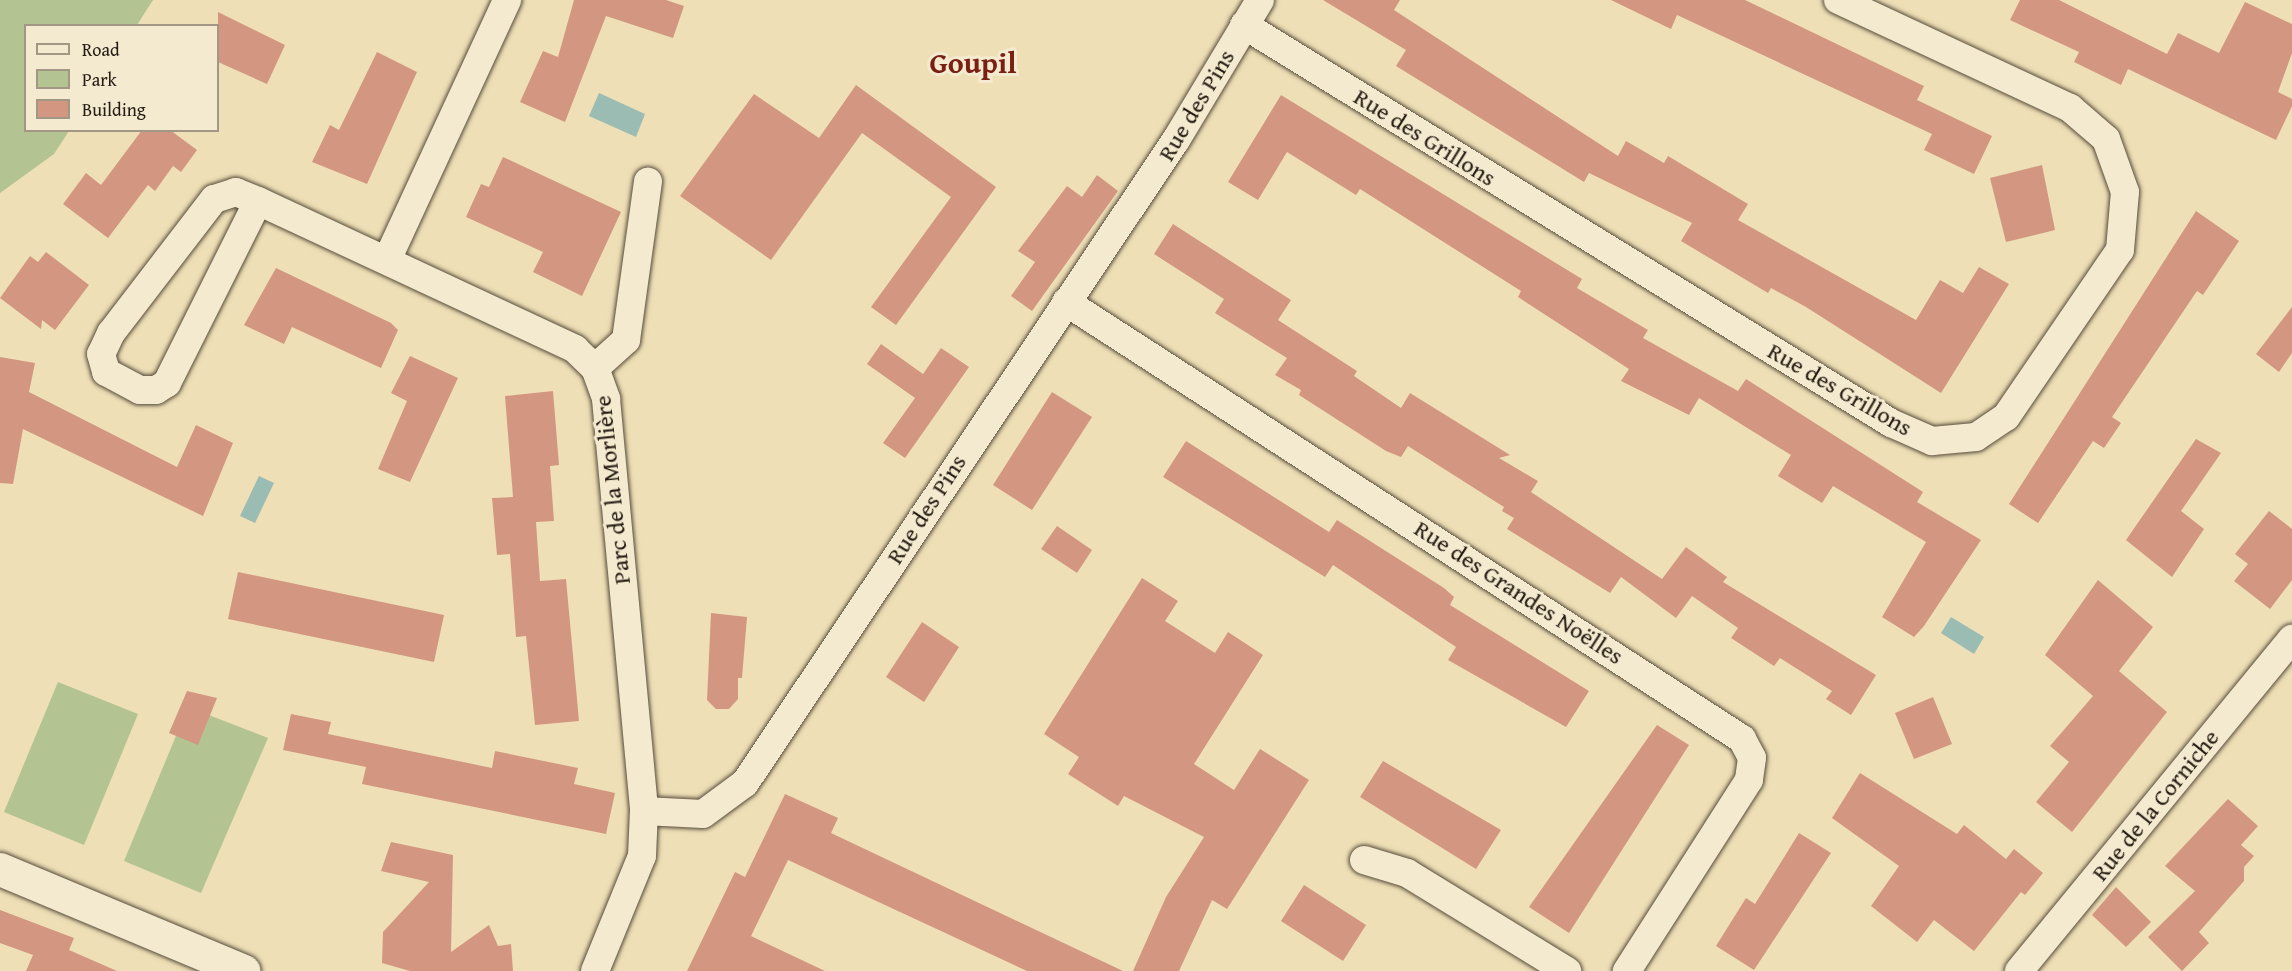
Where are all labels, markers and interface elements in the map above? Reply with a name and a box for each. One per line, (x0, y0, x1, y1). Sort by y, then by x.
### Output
legend (24, 24, 219, 132)
text: Road (82, 36, 120, 63)
district label: Goupil (929, 44, 1017, 80)
street label: Rue des Pins (1151, 44, 1241, 166)
text: Park (82, 66, 117, 93)
street label: Rue des Grillons (1349, 82, 1501, 192)
text: Building (82, 96, 146, 123)
street label: Rue des Grillons (1763, 336, 1917, 442)
street label: Parc de la Morlière (588, 394, 636, 586)
street label: Rue des Pins (880, 449, 972, 569)
street label: Rue des Grandes Noëlles (1409, 514, 1629, 670)
street label: Rue de la Corniche (2085, 723, 2225, 887)

